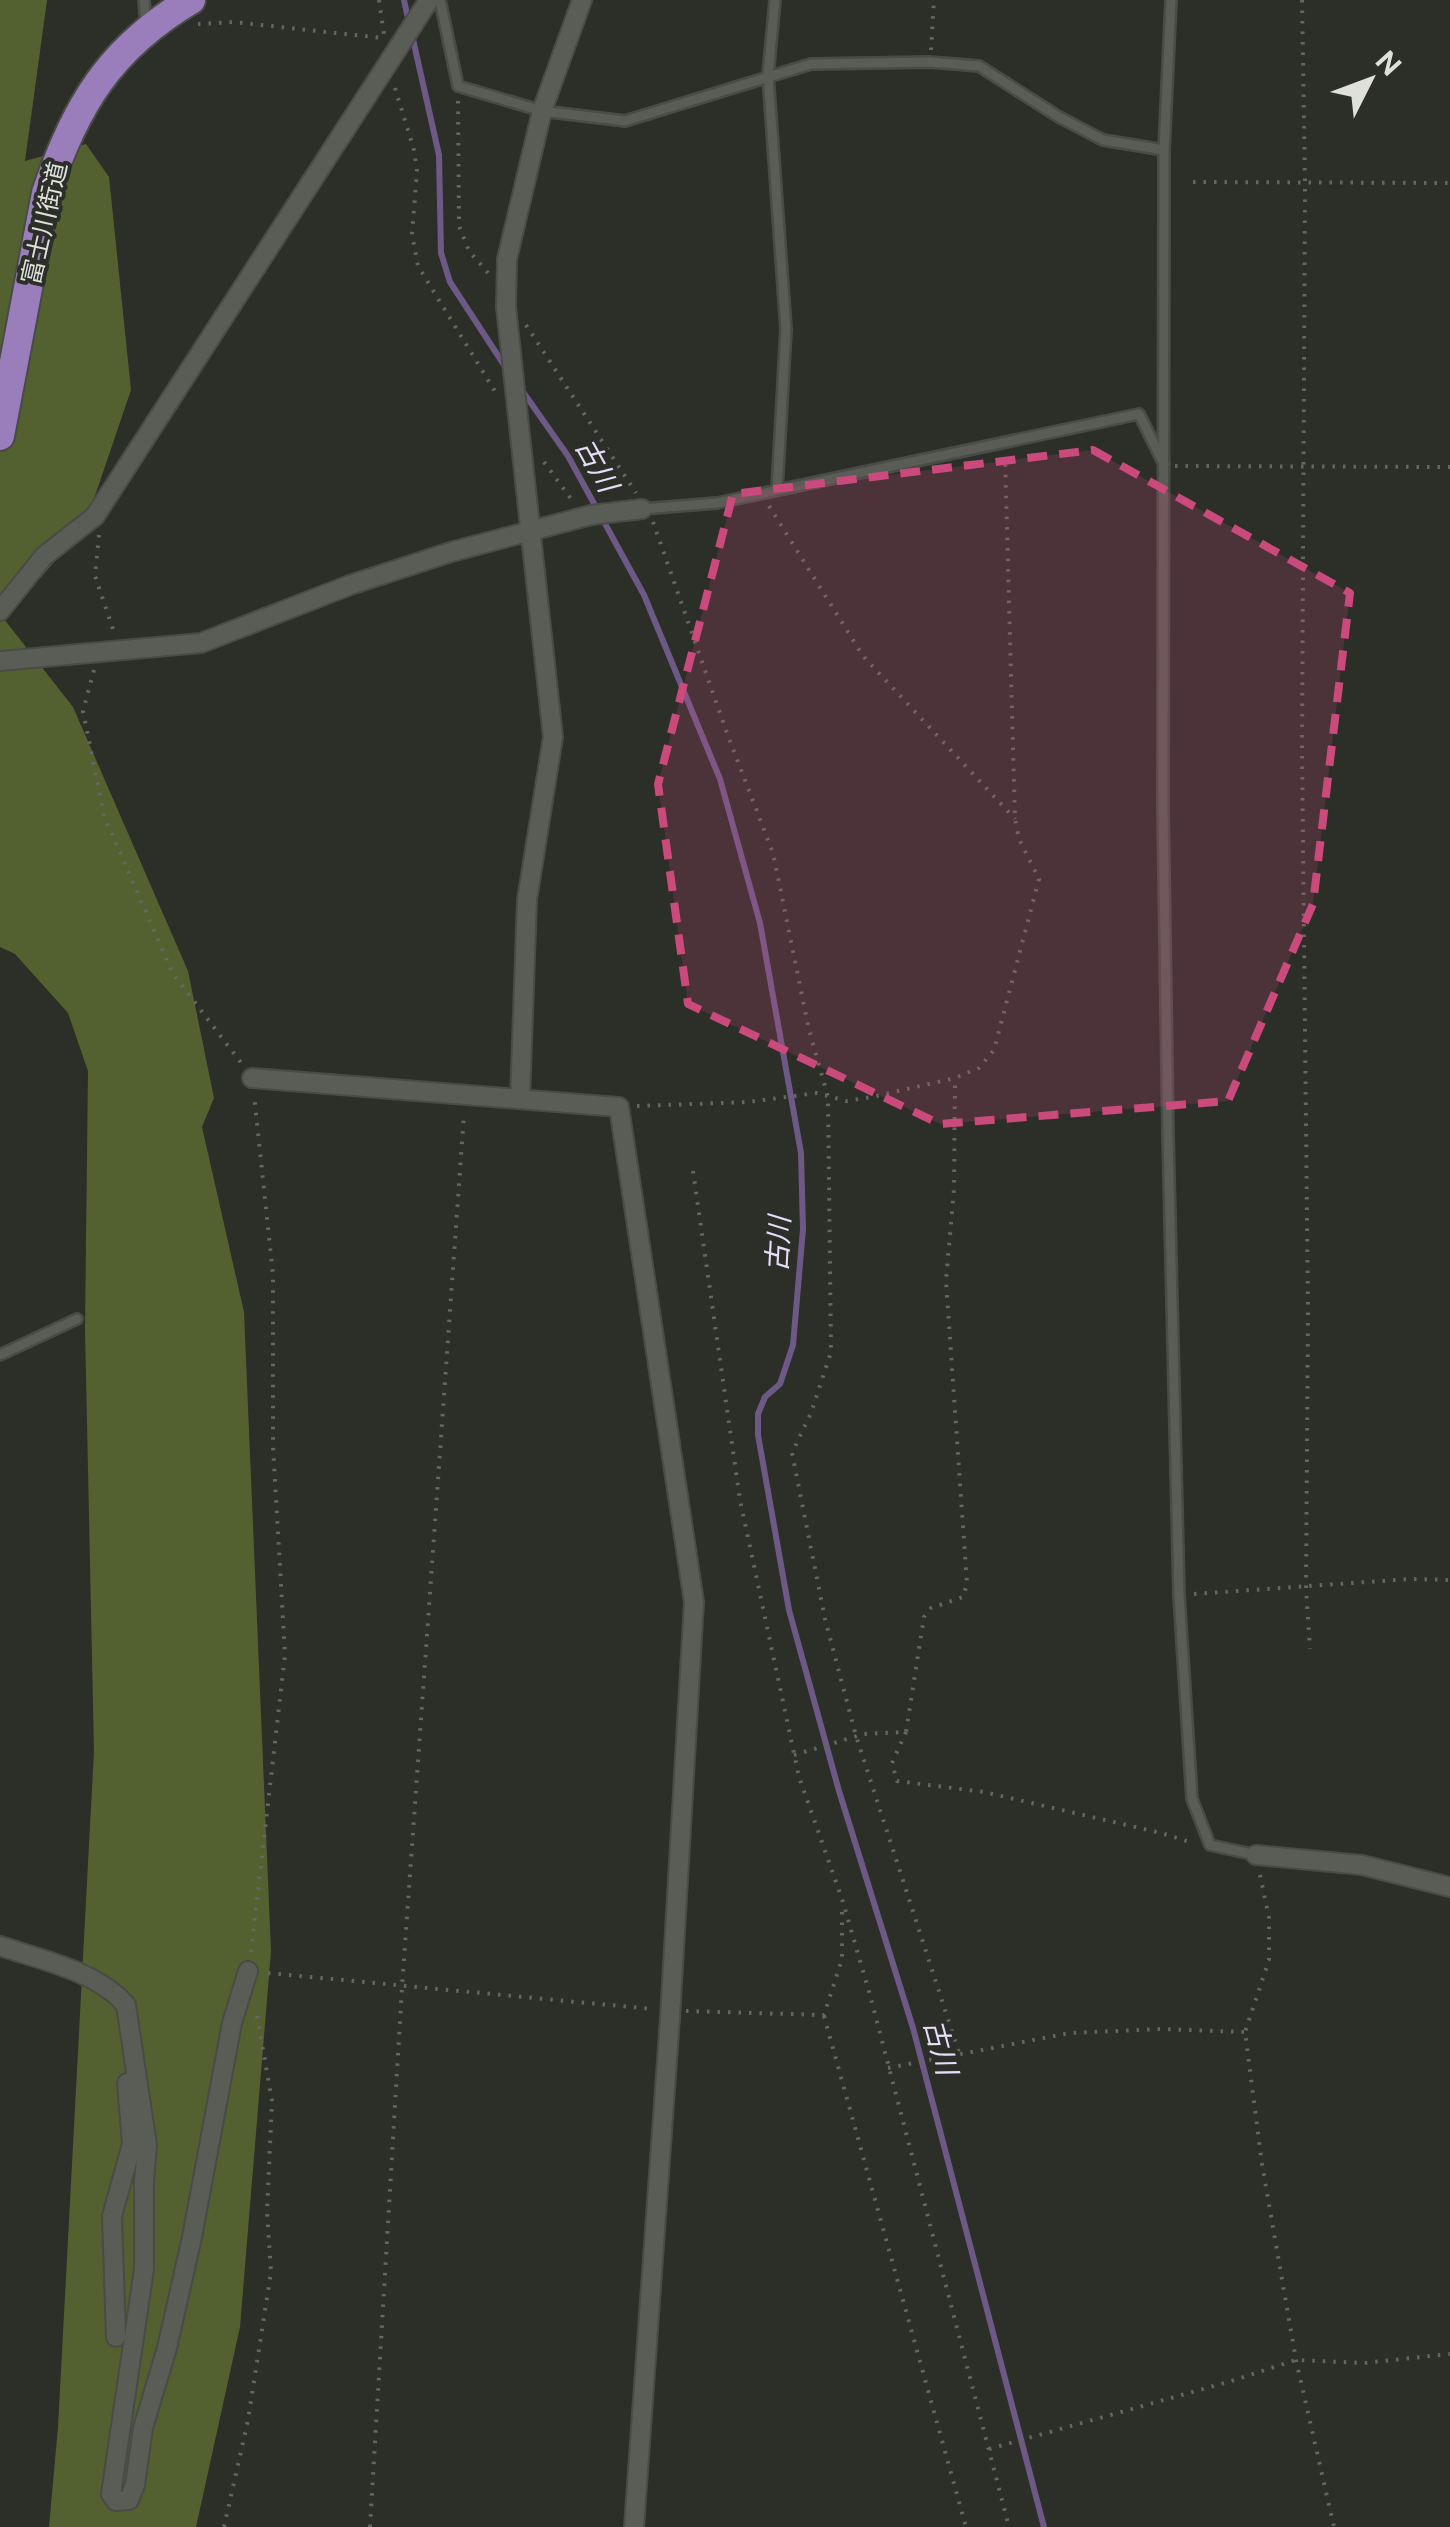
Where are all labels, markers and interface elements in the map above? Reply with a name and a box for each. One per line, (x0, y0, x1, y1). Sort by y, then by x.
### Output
north arrow (1320, 30, 1420, 130)
text: N (1369, 44, 1409, 82)
street label: 富士川街道 (15, 159, 73, 287)
water label: 古川 (569, 432, 627, 500)
water label: 古川 (760, 1212, 796, 1273)
water label: 古川 (918, 2016, 965, 2081)

